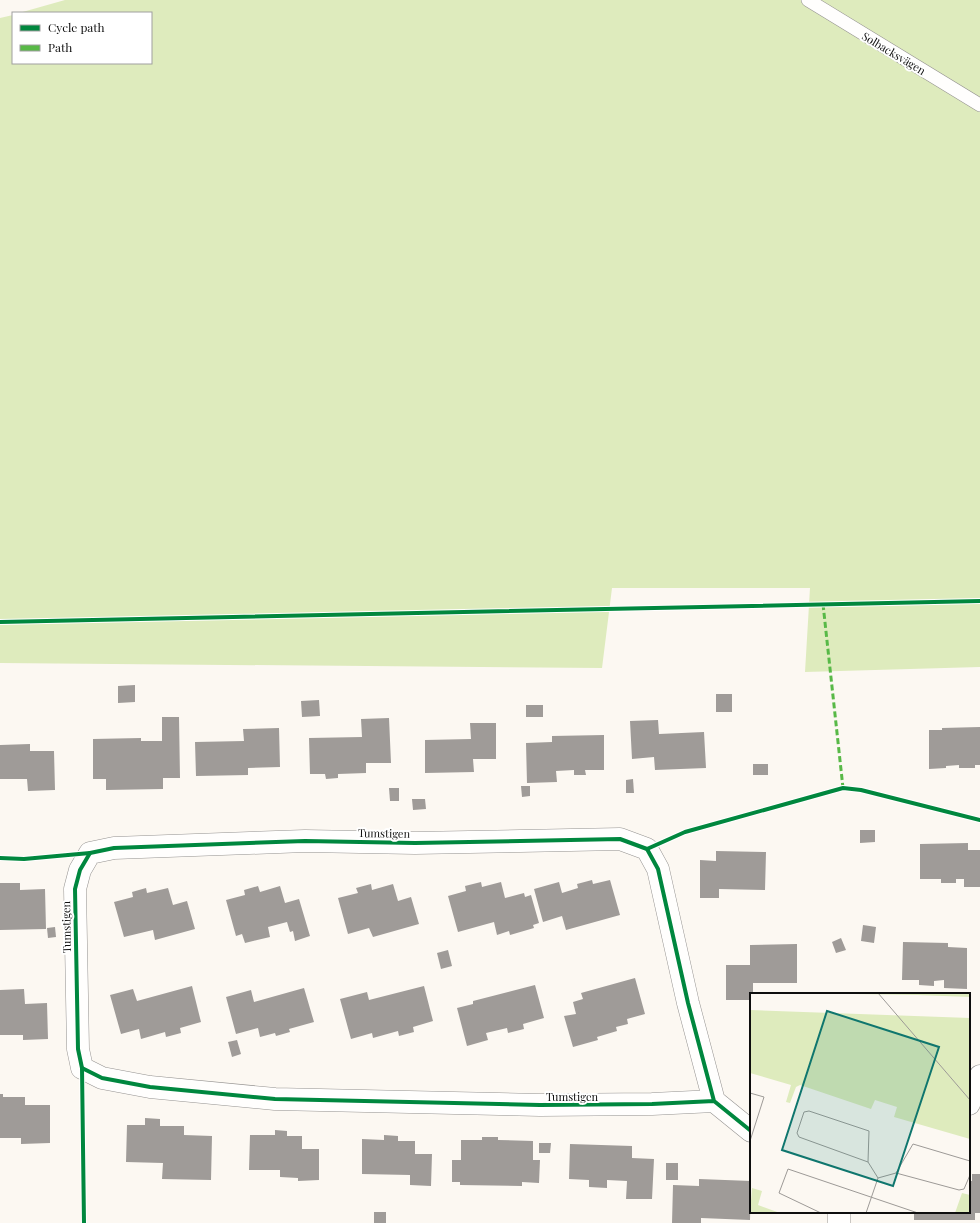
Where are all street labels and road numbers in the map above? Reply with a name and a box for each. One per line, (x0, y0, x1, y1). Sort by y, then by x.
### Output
street label: Solbacksvägen (859, 28, 929, 78)
street label: Tumstigen (358, 825, 411, 841)
street label: Tumstigen (58, 900, 74, 953)
street label: Tumstigen (546, 1089, 598, 1104)

